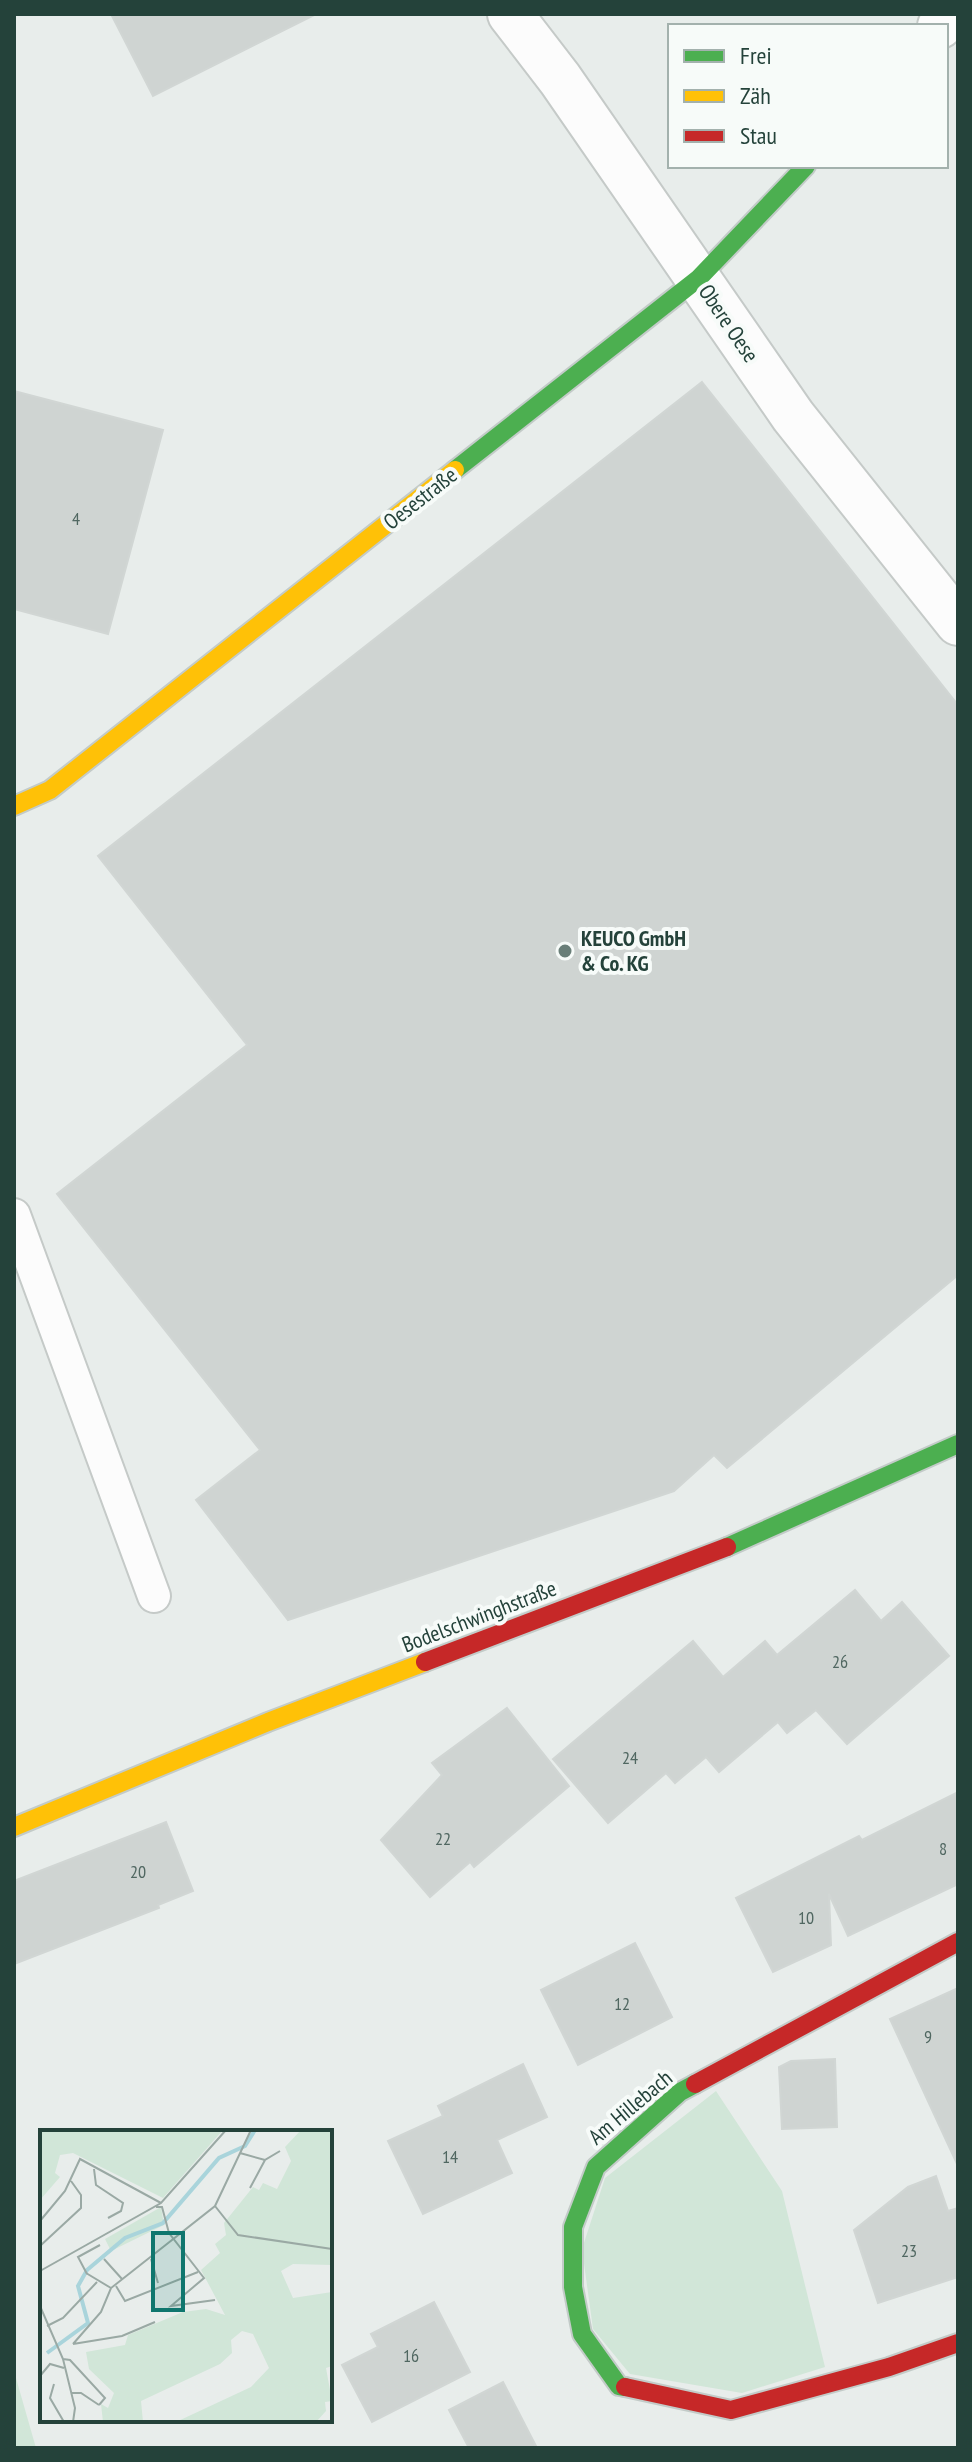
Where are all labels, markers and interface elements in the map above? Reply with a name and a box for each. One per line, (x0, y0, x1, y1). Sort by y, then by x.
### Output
legend (668, 24, 948, 168)
text: Frei (740, 40, 772, 71)
text: Zäh (740, 80, 771, 111)
text: Stau (740, 120, 777, 151)
street label: Obere Oese (693, 279, 765, 367)
street label: Oesestraße (378, 461, 462, 535)
house number: 4 (72, 507, 80, 530)
place label: KEUCO GmbH & Co. KG (581, 924, 686, 977)
marker: KEUCO GmbH & Co. KG (556, 942, 574, 960)
street label: Bodelschwinghstraße (398, 1574, 560, 1658)
house number: 26 (832, 1650, 848, 1673)
house number: 24 (622, 1746, 638, 1769)
house number: 22 (435, 1827, 451, 1850)
house number: 8 (939, 1837, 947, 1860)
house number: 20 (130, 1860, 146, 1883)
house number: 10 (798, 1906, 814, 1929)
house number: 12 (614, 1992, 630, 2015)
house number: 9 (924, 2025, 932, 2048)
street label: Am Hillebach (582, 2064, 678, 2150)
inset map (40, 2130, 332, 2422)
house number: 14 (442, 2145, 458, 2168)
house number: 23 (901, 2239, 917, 2262)
house number: 16 (403, 2344, 419, 2367)

